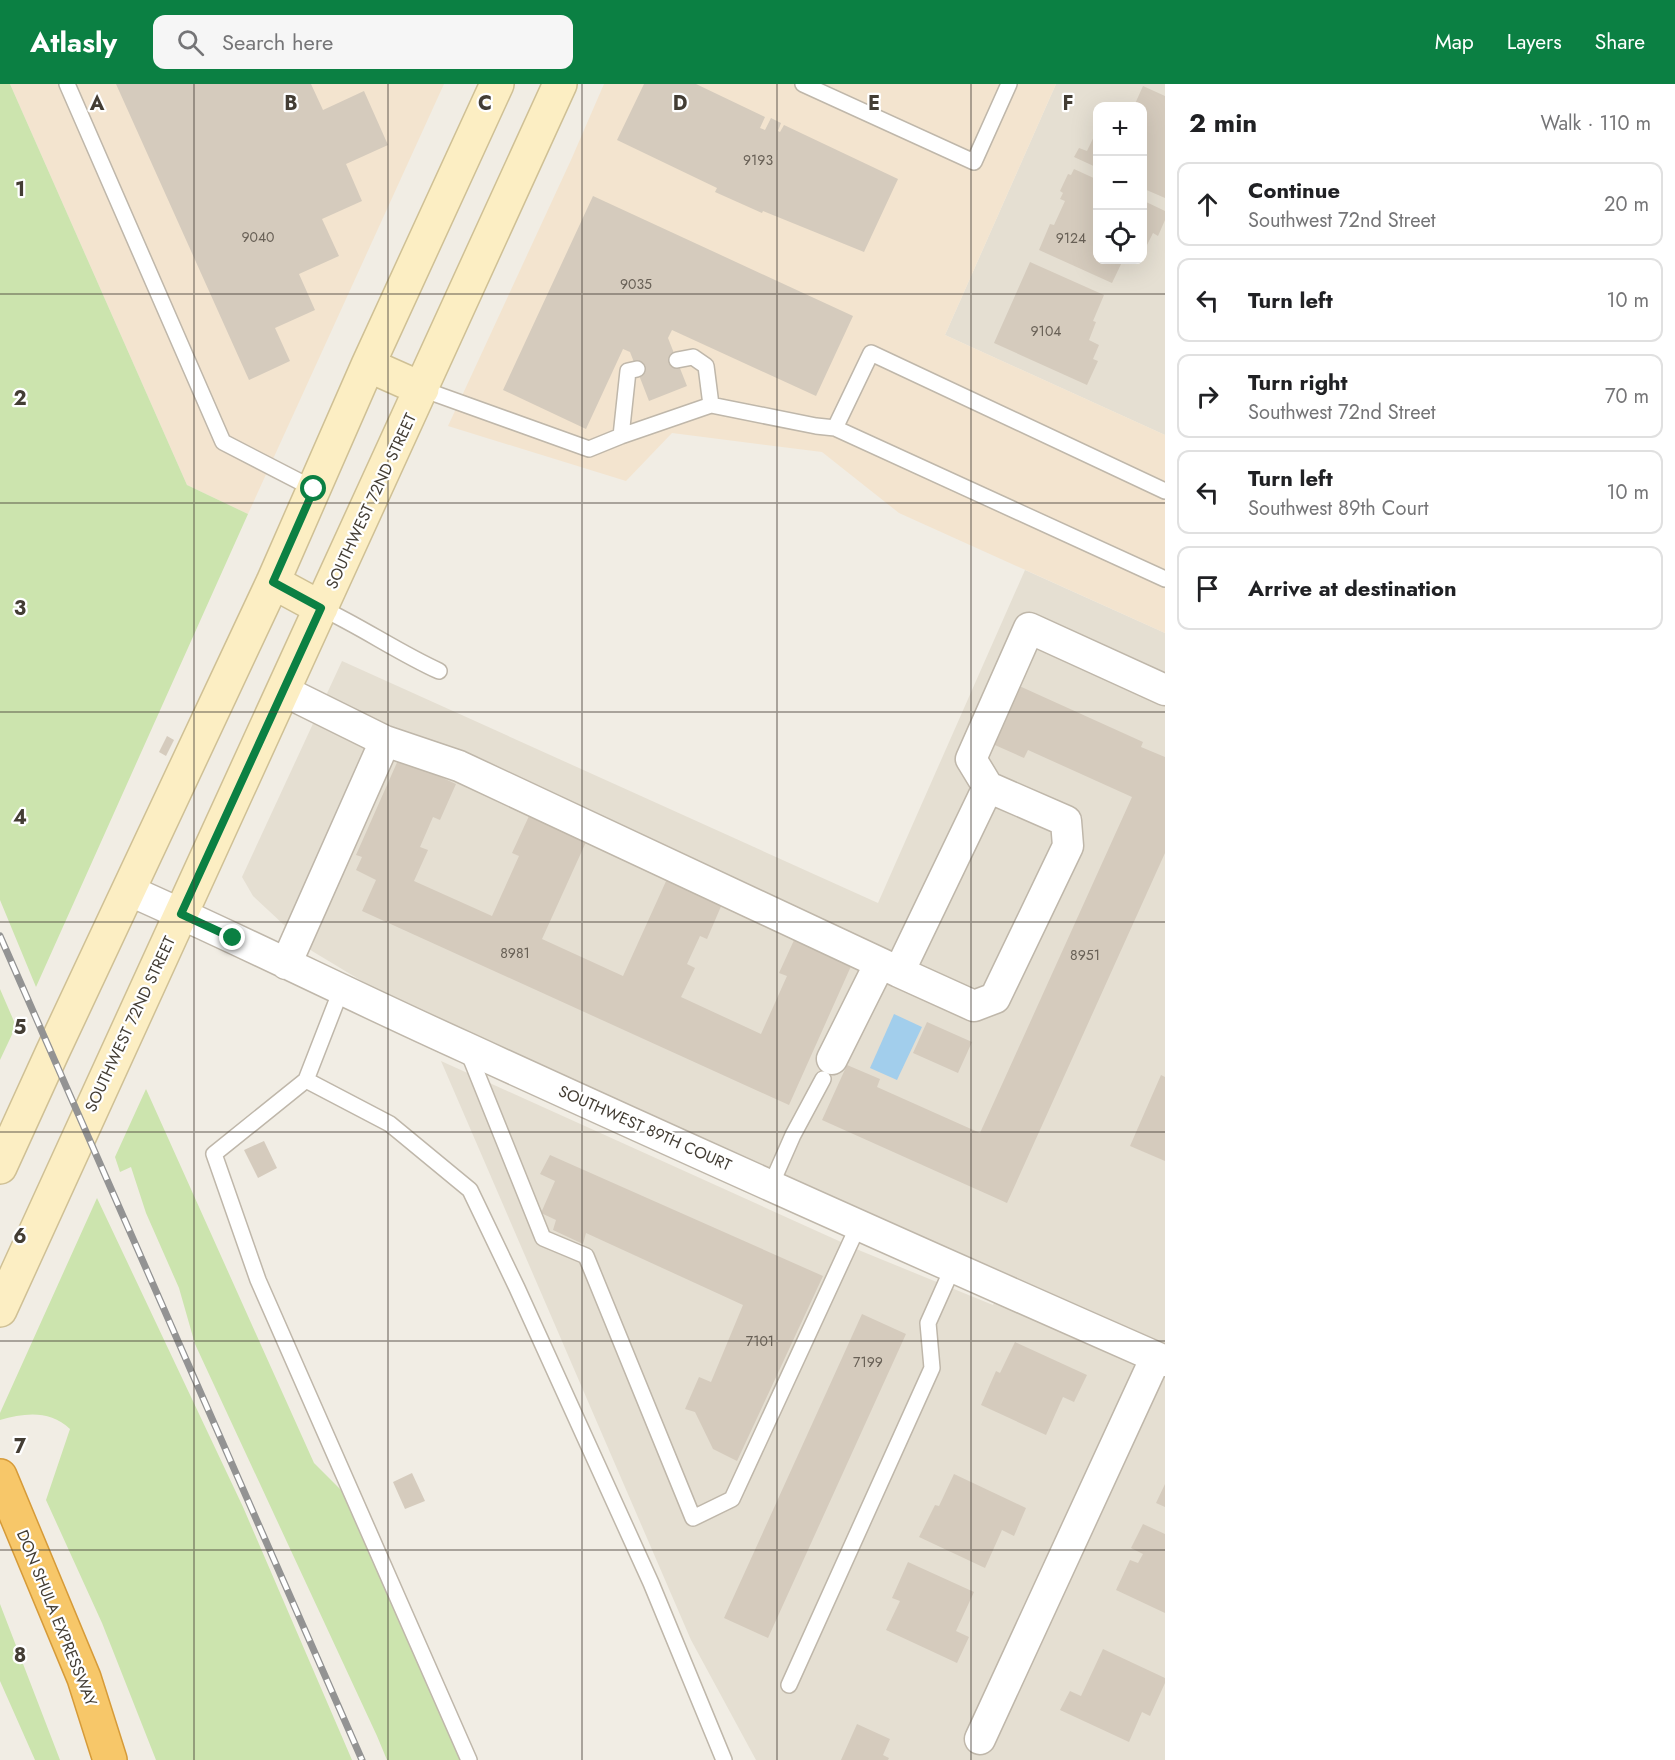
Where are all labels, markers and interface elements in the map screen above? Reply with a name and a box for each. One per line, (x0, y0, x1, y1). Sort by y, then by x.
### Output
search box (153, 15, 573, 69)
text: Atlasly (30, 22, 117, 63)
icon: search (174, 26, 207, 59)
text: Search here (222, 26, 333, 58)
text: Map (1435, 27, 1474, 57)
text: Layers (1507, 27, 1562, 57)
text: Share (1595, 27, 1645, 57)
text: A (89, 89, 105, 118)
text: B (284, 89, 298, 118)
text: C (478, 89, 492, 118)
text: D (673, 89, 687, 118)
text: E (868, 89, 880, 118)
text: F (1062, 89, 1074, 118)
map controls (1093, 102, 1147, 264)
button: + (1093, 102, 1147, 156)
text: 2 min (1189, 104, 1257, 142)
text: Walk · 110 m (1541, 109, 1651, 138)
house number: 9193 (743, 150, 773, 170)
button: − (1093, 156, 1147, 210)
text: Continue (1248, 174, 1340, 206)
text: 1 (15, 175, 25, 204)
icon: ahead (1191, 188, 1224, 221)
text: 20 m (1604, 190, 1649, 219)
text: Southwest 72nd Street (1248, 206, 1436, 235)
button: locate (1093, 210, 1147, 264)
house number: 9040 (241, 227, 275, 247)
house number: 9124 (1056, 228, 1086, 248)
house number: 9035 (620, 274, 652, 294)
icon: left (1191, 284, 1224, 317)
text: Turn left (1248, 284, 1333, 316)
text: 10 m (1606, 286, 1649, 315)
house number: 9104 (1031, 321, 1061, 341)
text: Turn right (1248, 366, 1348, 398)
icon: right (1191, 380, 1224, 413)
text: 70 m (1605, 382, 1649, 411)
text: 2 (13, 384, 27, 413)
text: Southwest 72nd Street (1248, 398, 1436, 427)
street label: SOUTHWEST 72ND STREET (320, 409, 422, 593)
text: Turn left (1248, 462, 1333, 494)
route start (300, 475, 326, 501)
icon: left (1191, 476, 1224, 509)
text: 10 m (1606, 478, 1649, 507)
text: Southwest 89th Court (1248, 494, 1429, 523)
icon: arrive (1191, 572, 1224, 605)
text: Arrive at destination (1248, 572, 1457, 604)
text: 3 (14, 594, 26, 623)
text: 4 (13, 803, 27, 832)
route end (219, 924, 245, 950)
street label: SOUTHWEST 72ND STREET (79, 932, 181, 1116)
house number: 8981 (500, 943, 530, 963)
house number: 8951 (1070, 945, 1100, 965)
text: 5 (14, 1013, 27, 1042)
street label: SOUTHWEST 89TH COURT (555, 1079, 736, 1177)
text: 6 (13, 1222, 27, 1251)
house number: 7101 (746, 1331, 774, 1351)
house number: 7199 (853, 1352, 883, 1372)
text: 7 (14, 1432, 27, 1461)
street label: DON SHULA EXPRESSWAY (11, 1526, 103, 1710)
text: 8 (14, 1641, 26, 1670)

